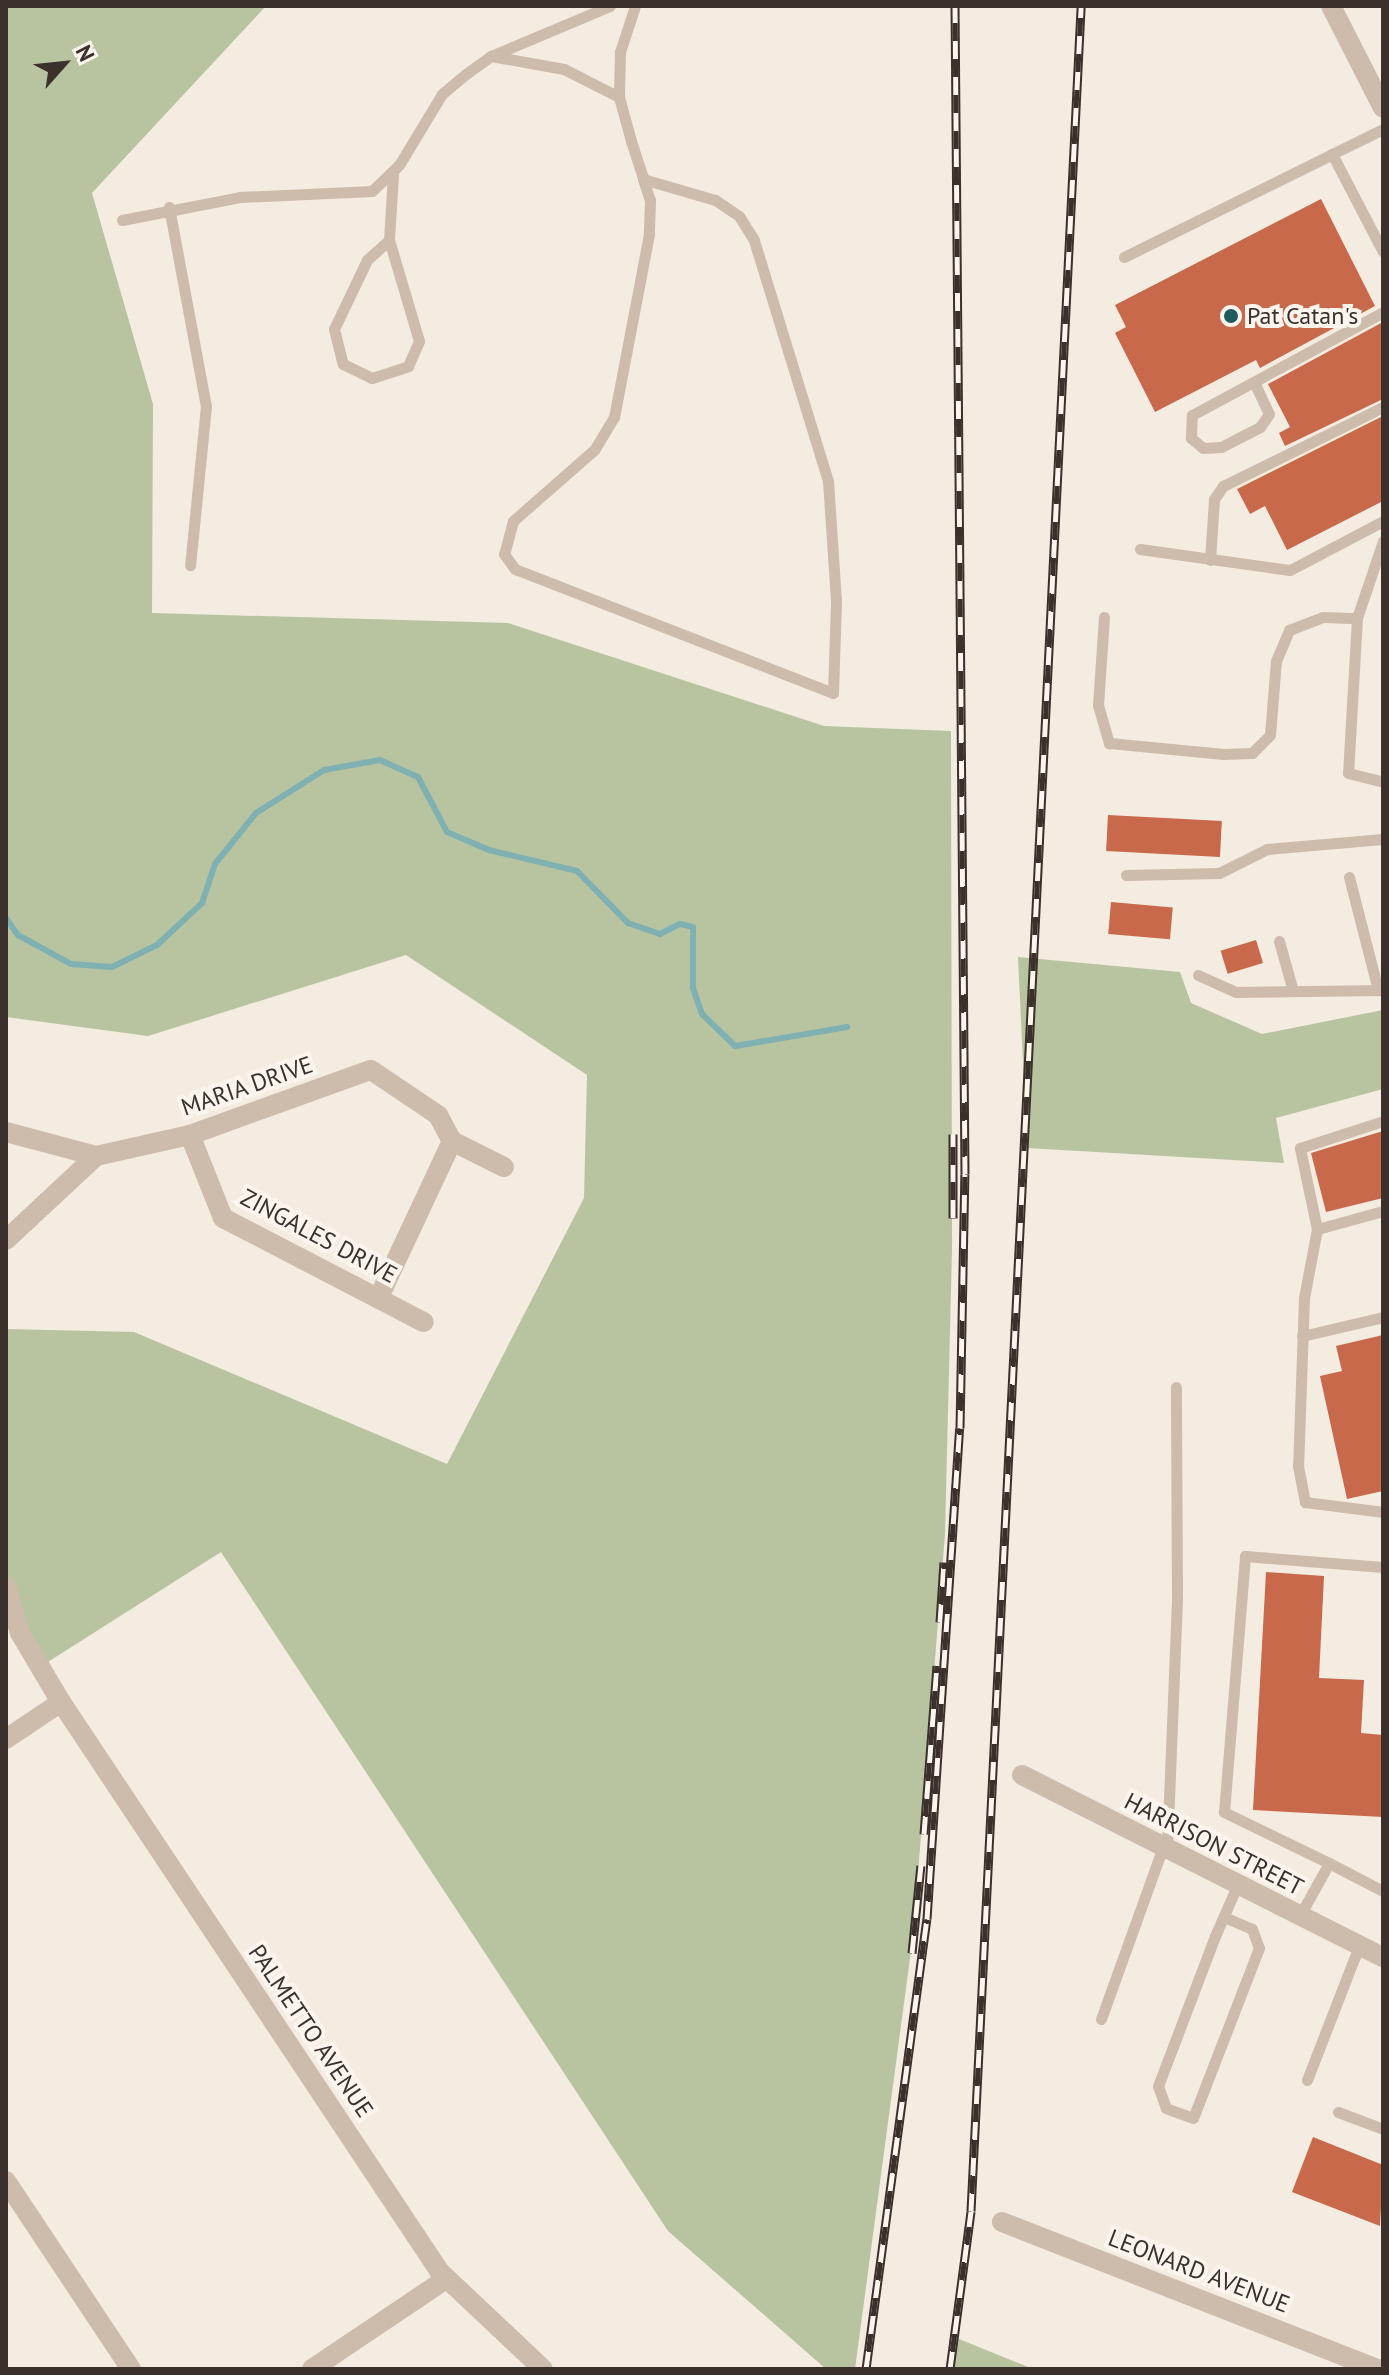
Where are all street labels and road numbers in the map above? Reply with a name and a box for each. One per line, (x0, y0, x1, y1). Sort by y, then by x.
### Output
street label: MARIA DRIVE (177, 1050, 317, 1122)
street label: ZINGALES DRIVE (236, 1183, 402, 1289)
street label: HARRISON STREET (1120, 1786, 1308, 1902)
street label: PALMETTO AVENUE (242, 1939, 380, 2123)
street label: LEONARD AVENUE (1104, 2223, 1294, 2319)

